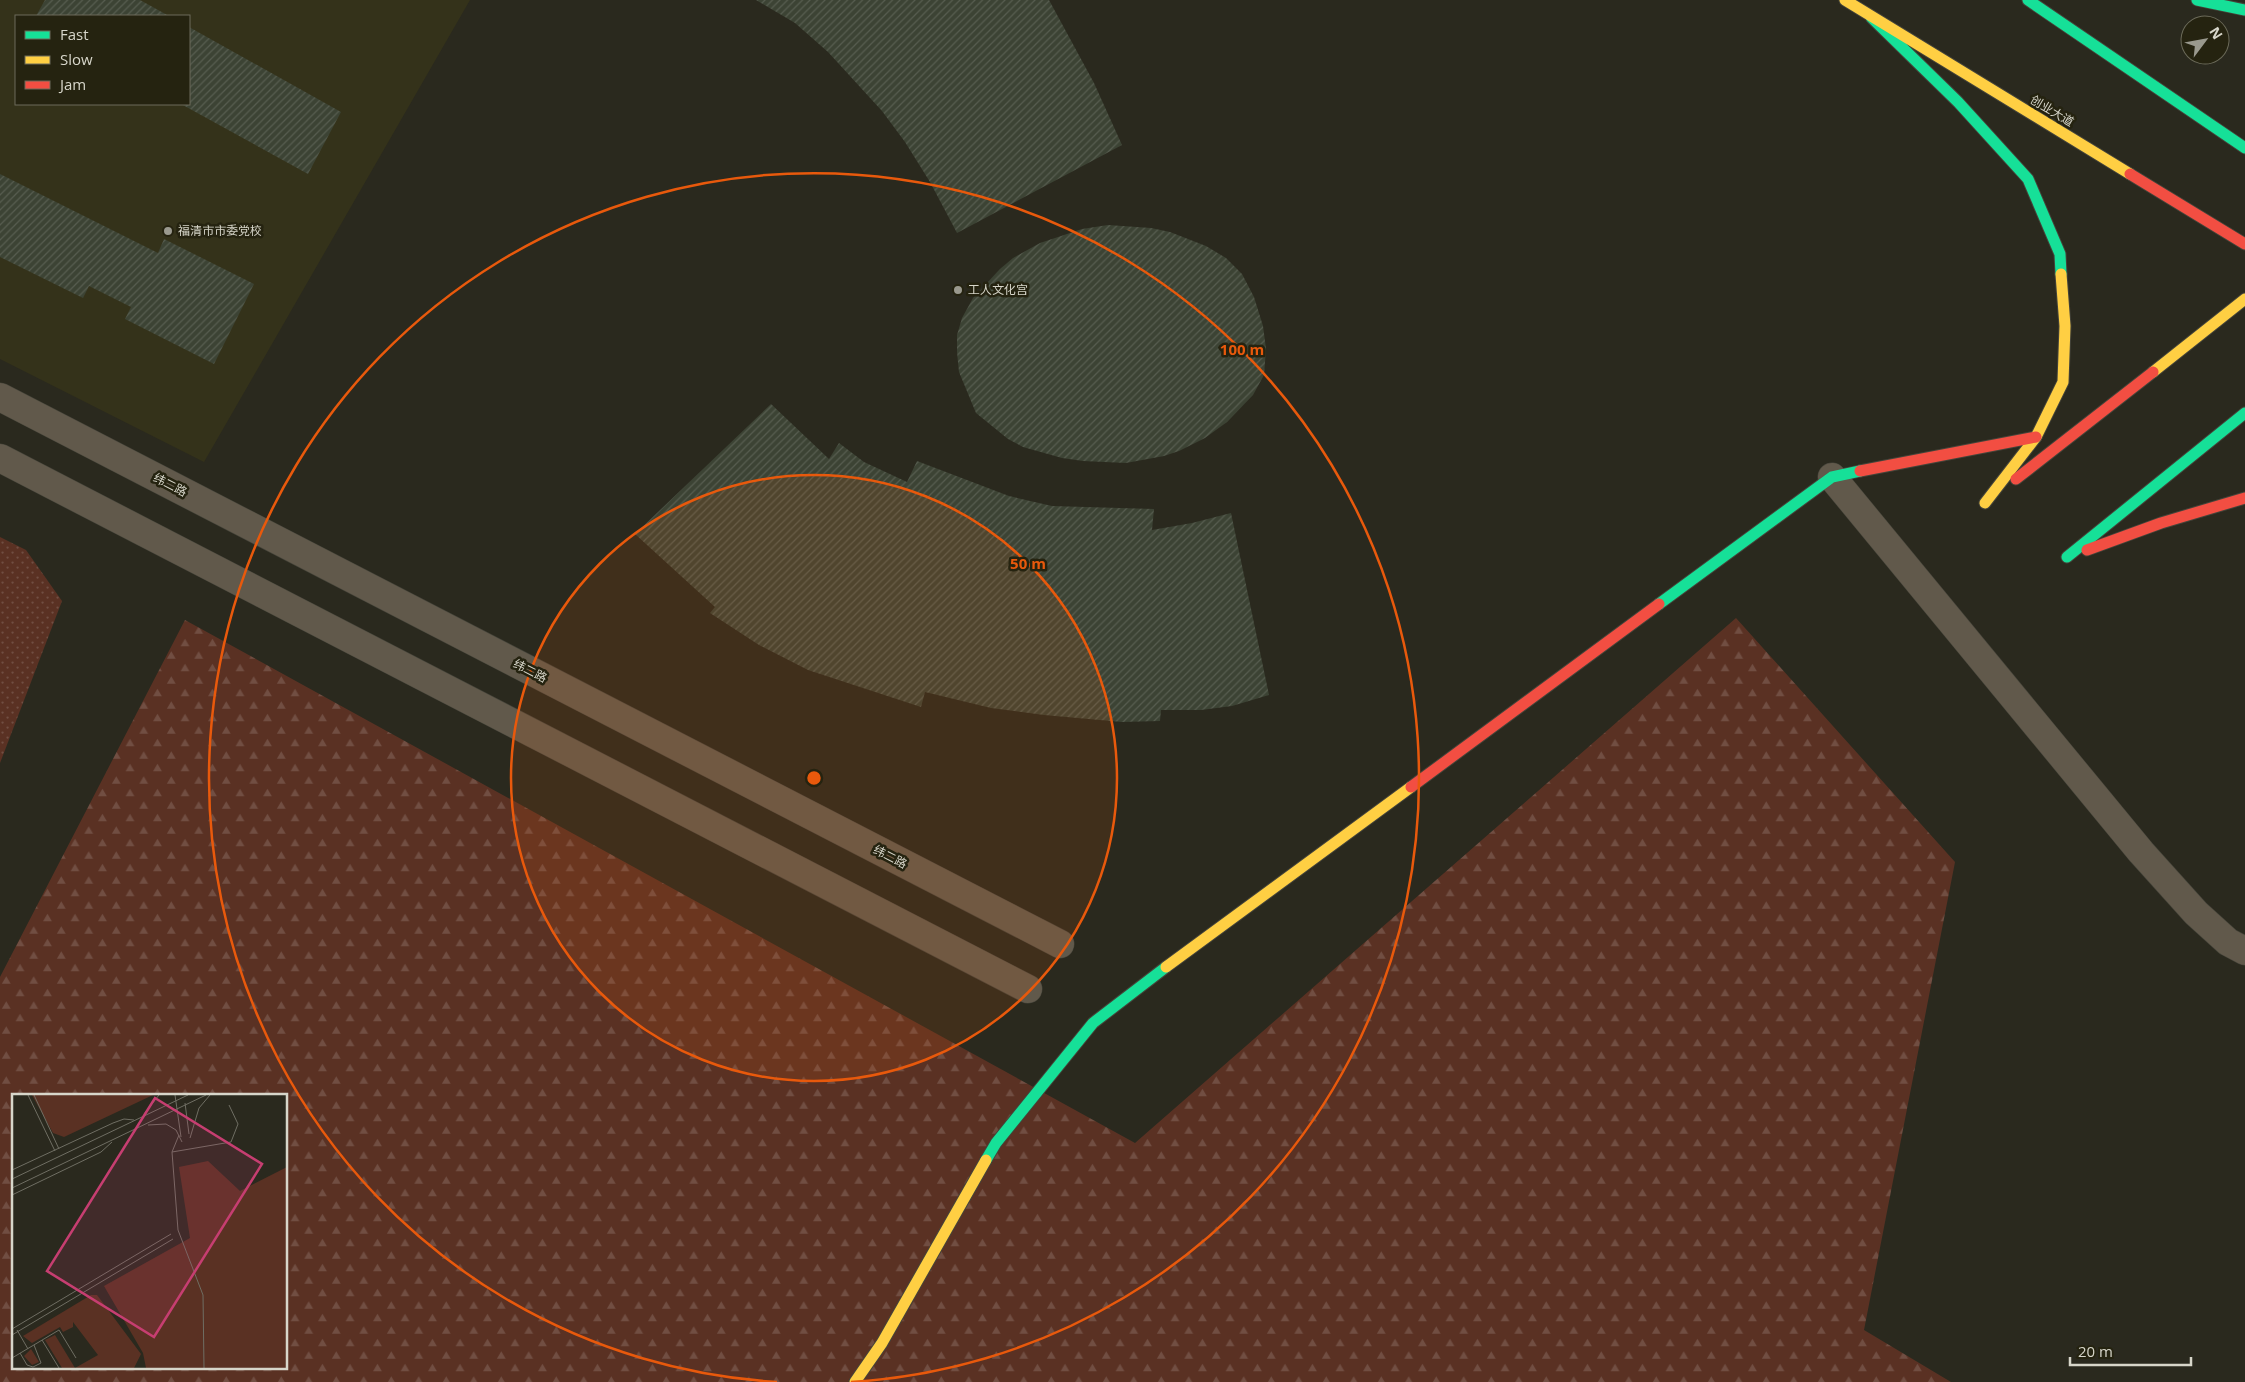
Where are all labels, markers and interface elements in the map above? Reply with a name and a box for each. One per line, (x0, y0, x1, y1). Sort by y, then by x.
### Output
legend (15, 15, 190, 105)
north arrow (2180, 15, 2230, 65)
text: N (2205, 23, 2228, 43)
text: Fast (60, 24, 89, 44)
text: Slow (60, 49, 93, 69)
text: Jam (58, 74, 86, 94)
street label: 创业大道 (2027, 91, 2077, 130)
place label: 福清市市委党校 (178, 222, 262, 239)
marker: 福清市市委党校 (162, 225, 174, 237)
place label: 工人文化宫 (968, 281, 1028, 298)
marker: 工人文化宫 (952, 284, 964, 296)
text: 100 m (1220, 339, 1264, 359)
street label: 纬二路 (150, 469, 190, 500)
text: 50 m (1010, 553, 1046, 573)
street label: 纬二路 (510, 655, 550, 686)
centre of rings (805, 769, 823, 787)
street label: 纬二路 (870, 841, 910, 872)
inset map (12, 1094, 288, 1370)
scale bar (2070, 1334, 2191, 1366)
text: 20 m (2078, 1341, 2113, 1361)

